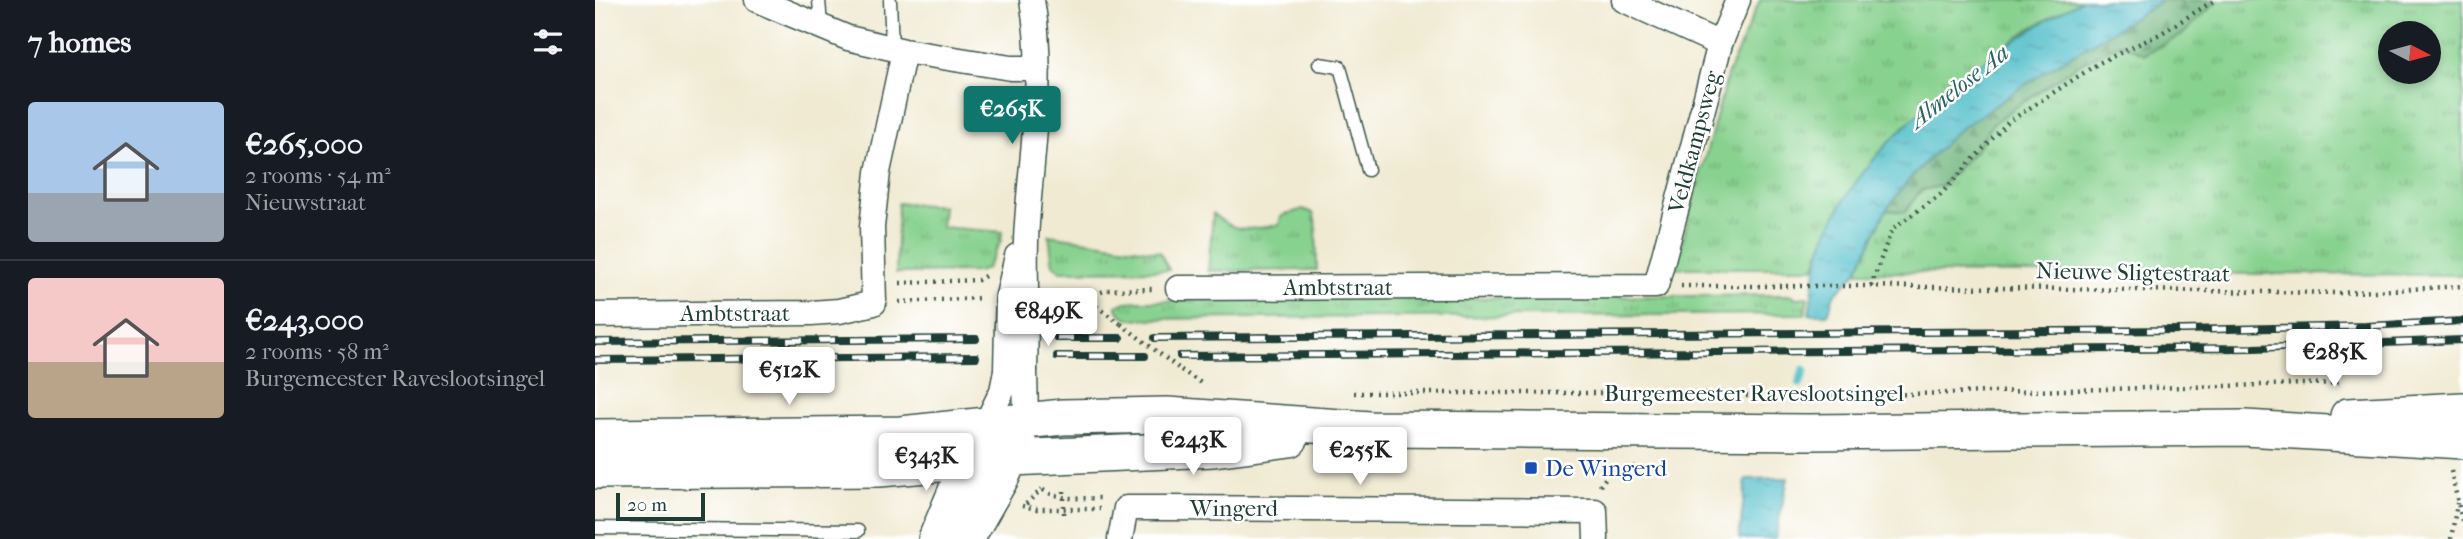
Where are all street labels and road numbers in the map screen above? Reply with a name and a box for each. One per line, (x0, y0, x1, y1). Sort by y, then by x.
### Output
street label: Veldkampsweg (1662, 67, 1727, 217)
street label: Nieuwe Sligtestraat (2036, 257, 2230, 288)
street label: Ambtstraat (1282, 274, 1393, 301)
street label: Ambtstraat (679, 300, 790, 327)
street label: Burgemeester Raveslootsingel (1604, 380, 1905, 407)
street label: Wingerd (1189, 495, 1279, 522)

